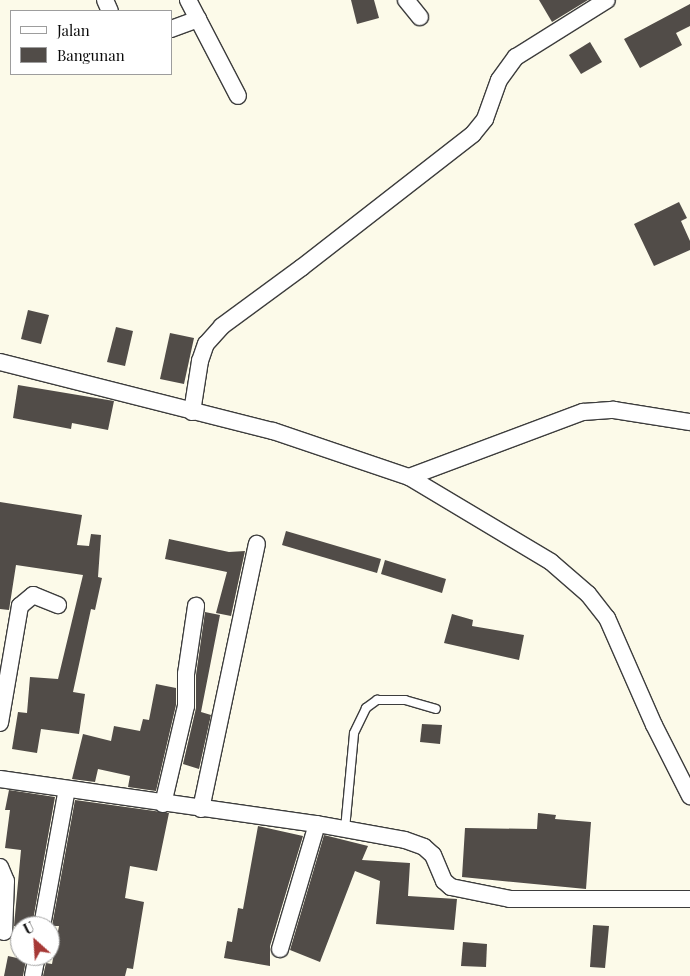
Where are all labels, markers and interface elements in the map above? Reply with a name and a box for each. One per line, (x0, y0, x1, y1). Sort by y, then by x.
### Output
legend (10, 10, 172, 75)
text: Jalan (57, 20, 90, 40)
text: Bangunan (57, 45, 125, 65)
north arrow (10, 916, 60, 966)
text: U (20, 917, 37, 939)

